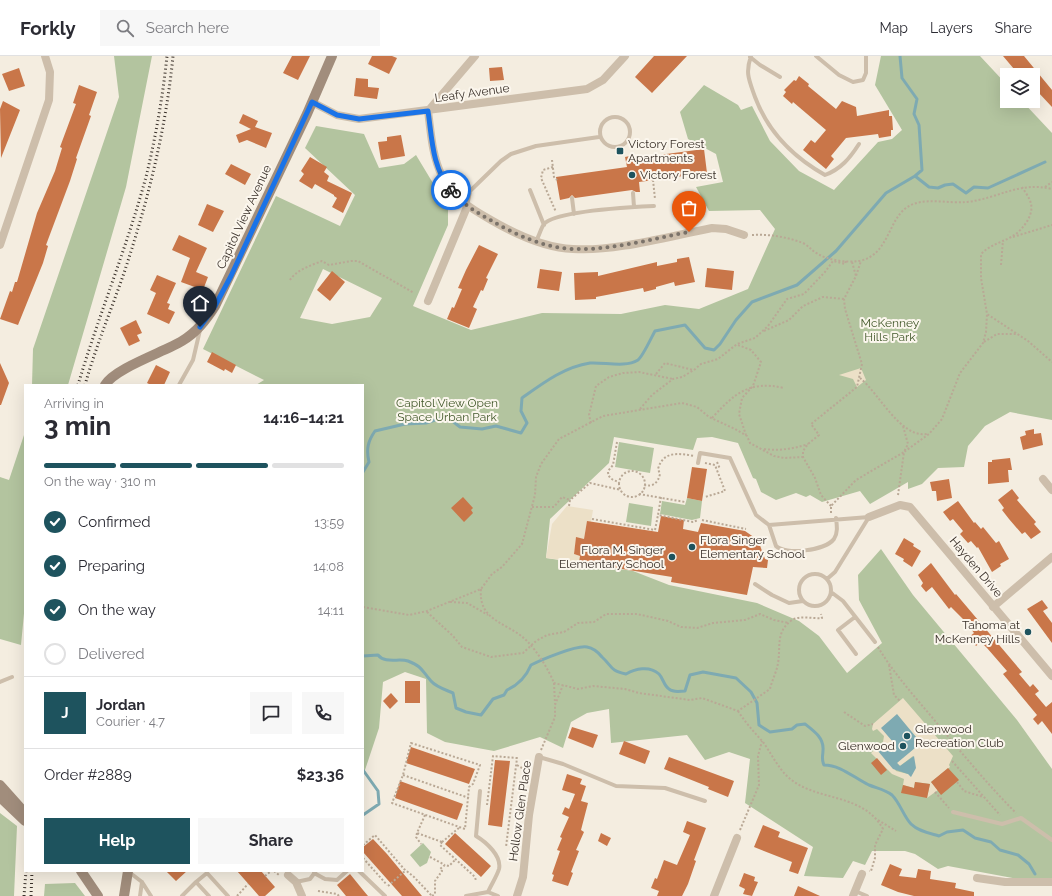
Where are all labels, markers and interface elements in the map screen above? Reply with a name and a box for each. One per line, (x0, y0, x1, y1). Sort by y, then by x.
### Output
search box (100, 10, 380, 46)
text: Forkly (20, 17, 76, 39)
icon: search (114, 17, 136, 39)
text: Search here (146, 19, 229, 37)
text: Map (880, 20, 908, 36)
text: Layers (930, 20, 973, 36)
text: Share (995, 20, 1032, 36)
map controls (1000, 68, 1040, 108)
button: layers (1000, 68, 1040, 108)
street label: Leafy Avenue (434, 81, 510, 105)
place label: Victory Forest Apartments (628, 137, 705, 165)
marker: Victory Forest Apartments (615, 146, 625, 156)
street label: Capitol View Avenue (214, 163, 274, 271)
place label: Victory Forest (640, 168, 717, 182)
courier (431, 170, 471, 210)
marker: Victory Forest (627, 170, 637, 180)
icon: bike (440, 179, 462, 201)
pin (672, 191, 706, 232)
icon: bag (678, 197, 700, 219)
pin (183, 286, 217, 327)
icon: home (189, 292, 211, 314)
park label: McKenney Hills Park (861, 316, 920, 344)
text: Arriving in (44, 396, 104, 411)
park label: Capitol View Open Space Urban Park (396, 396, 498, 424)
text: 14:16–14:21 (263, 409, 344, 427)
text: 3 min (44, 411, 111, 441)
text: On the way · 310 m (44, 474, 156, 489)
icon: check (44, 511, 66, 533)
text: Confirmed (78, 513, 151, 531)
text: 13:59 (314, 515, 344, 530)
place label: Flora Singer Elementary School (700, 533, 806, 561)
street label: Hayden Drive (947, 534, 1005, 600)
marker: Flora Singer Elementary School (687, 542, 697, 552)
place label: Flora M. Singer Elementary School (559, 543, 665, 571)
marker: Flora M. Singer Elementary School (667, 552, 677, 562)
icon: check (44, 555, 66, 577)
text: Preparing (78, 557, 145, 575)
text: 14:08 (313, 559, 344, 574)
icon: check (44, 599, 66, 621)
text: On the way (78, 601, 156, 619)
text: 14:11 (318, 603, 344, 618)
place label: Tahoma at McKenney Hills (935, 618, 1020, 646)
marker: Tahoma at McKenney Hills (1023, 627, 1033, 637)
text: Delivered (78, 645, 145, 663)
button: chat (250, 692, 292, 734)
button: phone (302, 692, 344, 734)
text: Jordan (96, 696, 145, 714)
text: J (61, 704, 69, 722)
text: Courier · 4.7 (96, 714, 165, 729)
place label: Glenwood Recreation Club (915, 722, 1004, 750)
marker: Glenwood Recreation Club (902, 731, 912, 741)
place label: Glenwood (838, 739, 895, 753)
marker: Glenwood (898, 741, 908, 751)
street label: Hollow Glen Place (506, 760, 534, 862)
text: Order #2889 (44, 766, 132, 784)
text: $23.36 (297, 766, 344, 784)
button: Help (44, 818, 190, 864)
button: Share (198, 818, 344, 864)

